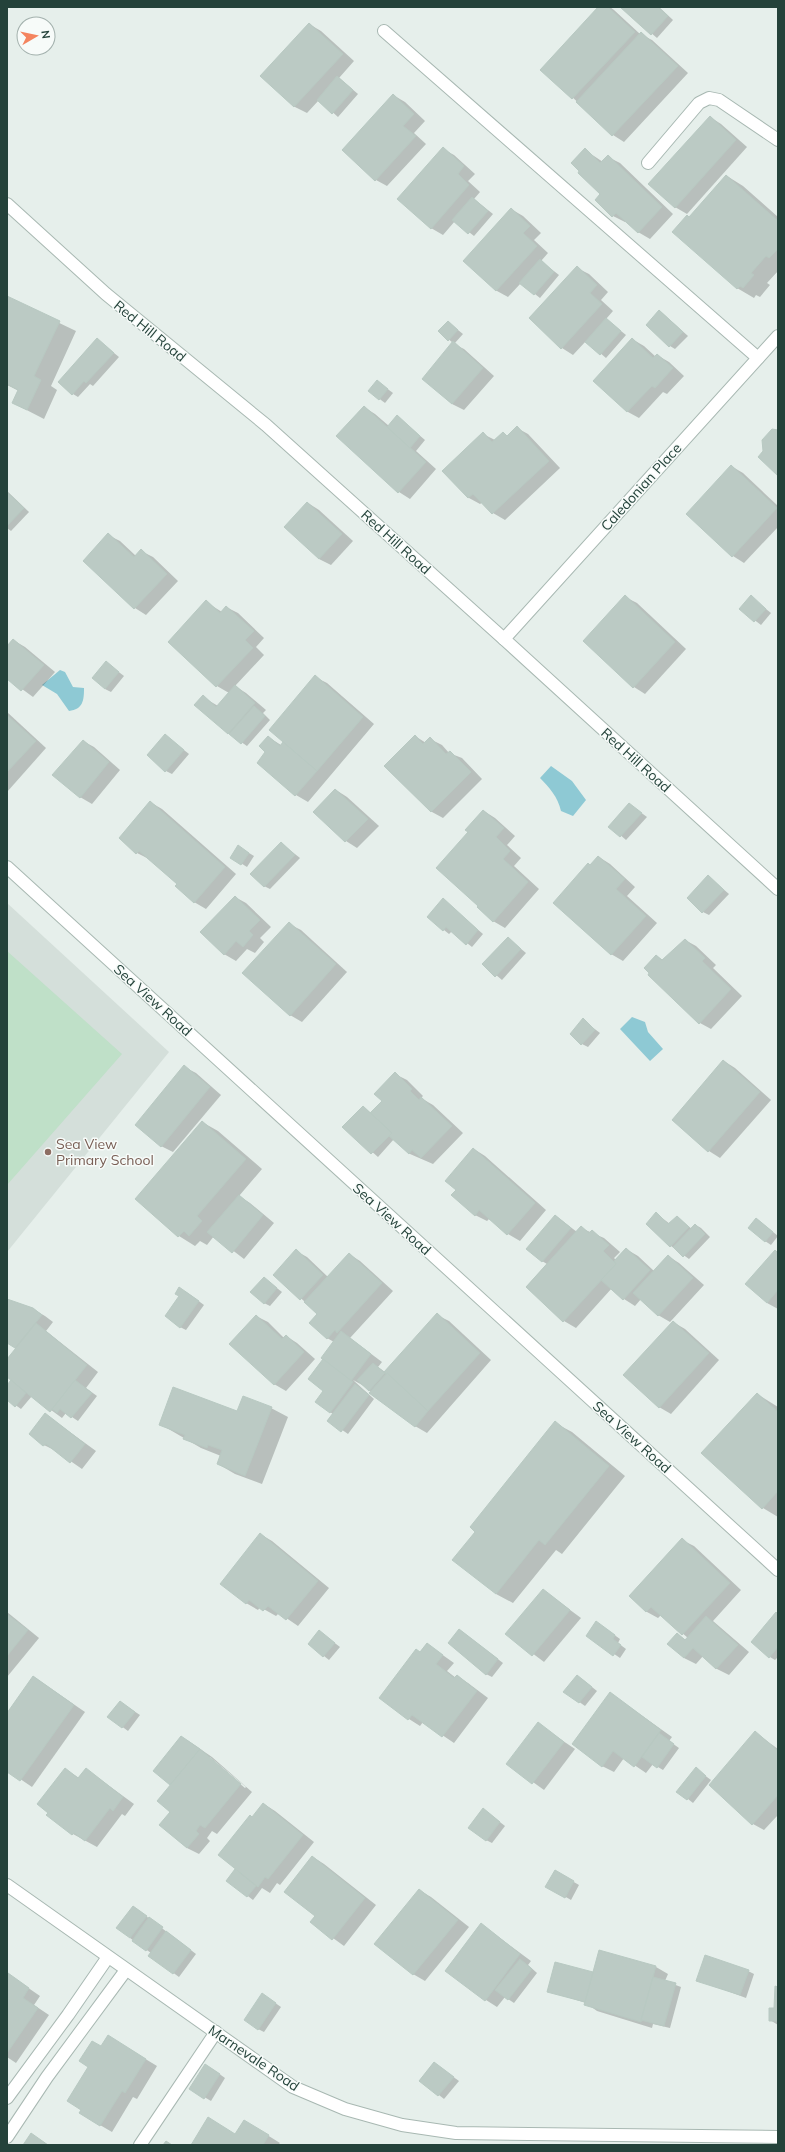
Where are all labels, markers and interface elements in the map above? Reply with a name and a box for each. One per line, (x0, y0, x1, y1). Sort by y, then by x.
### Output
north arrow (16, 16, 56, 56)
text: N (38, 29, 53, 40)
street label: Red Hill Road (110, 296, 190, 366)
street label: Caledonian Place (597, 439, 685, 535)
street label: Red Hill Road (357, 506, 435, 578)
street label: Red Hill Road (597, 724, 675, 796)
street label: Sea View Road (110, 960, 196, 1040)
place label: Sea View Primary School (56, 1135, 154, 1169)
marker: Sea View Primary School (43, 1147, 53, 1157)
street label: Sea View Road (349, 1179, 435, 1259)
street label: Sea View Road (589, 1397, 675, 1477)
street label: Marnevale Road (205, 2021, 303, 2095)

